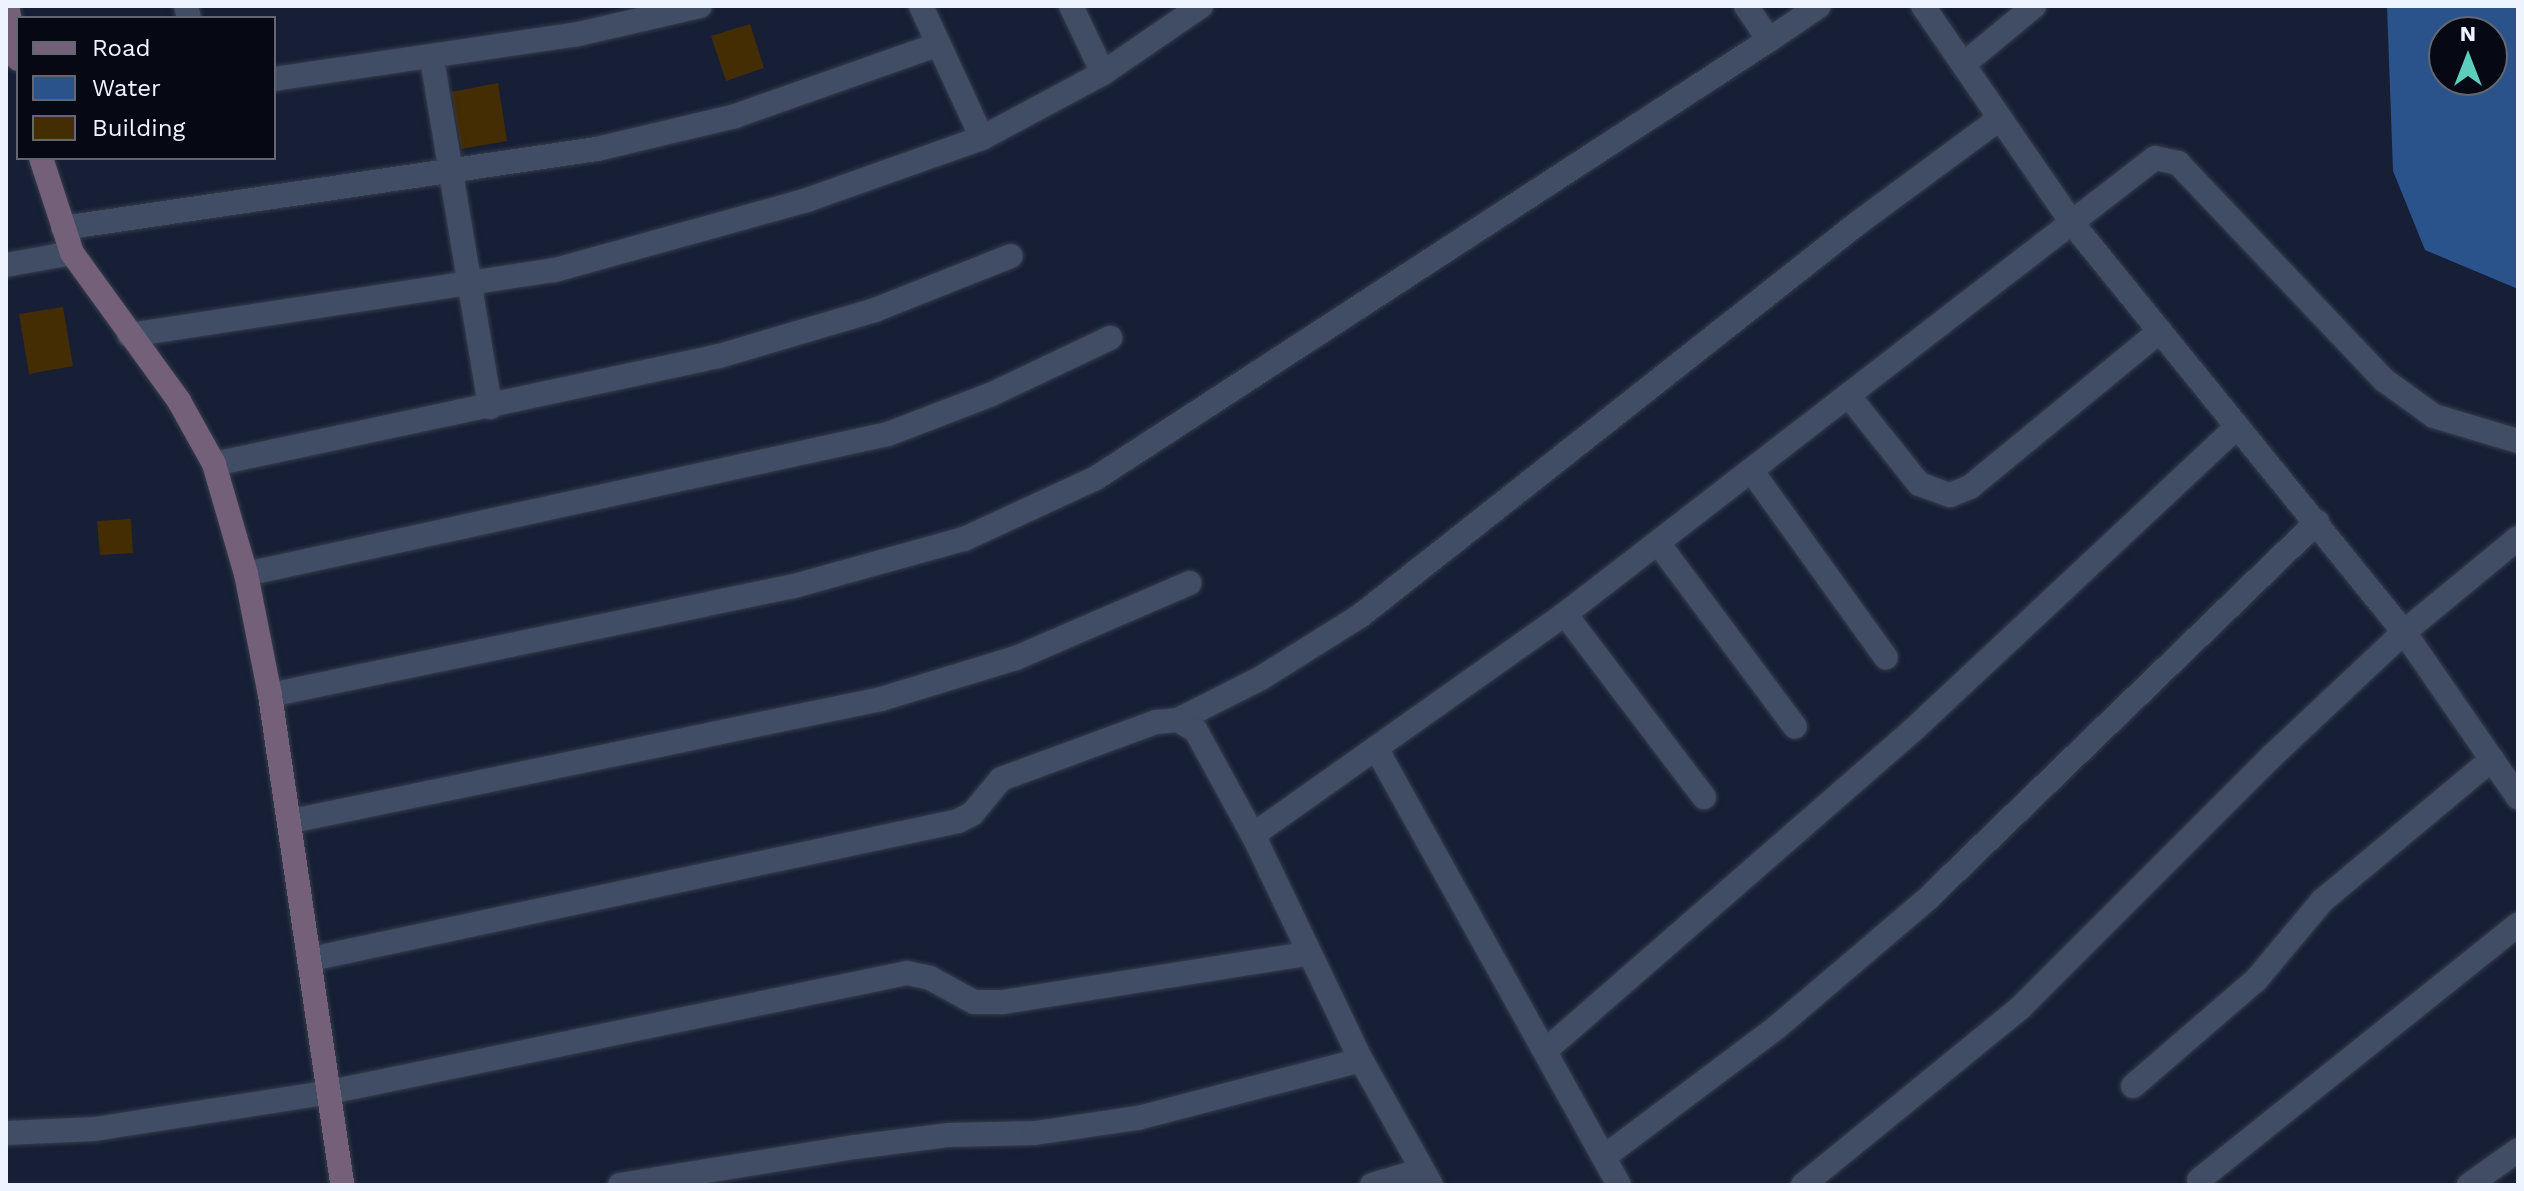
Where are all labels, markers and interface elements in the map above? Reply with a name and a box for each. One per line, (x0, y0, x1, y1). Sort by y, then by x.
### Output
legend (16, 16, 276, 160)
north arrow (2428, 16, 2508, 96)
text: N (2460, 21, 2476, 46)
text: Road (92, 34, 151, 62)
text: Water (92, 74, 161, 102)
text: Building (92, 114, 185, 142)

